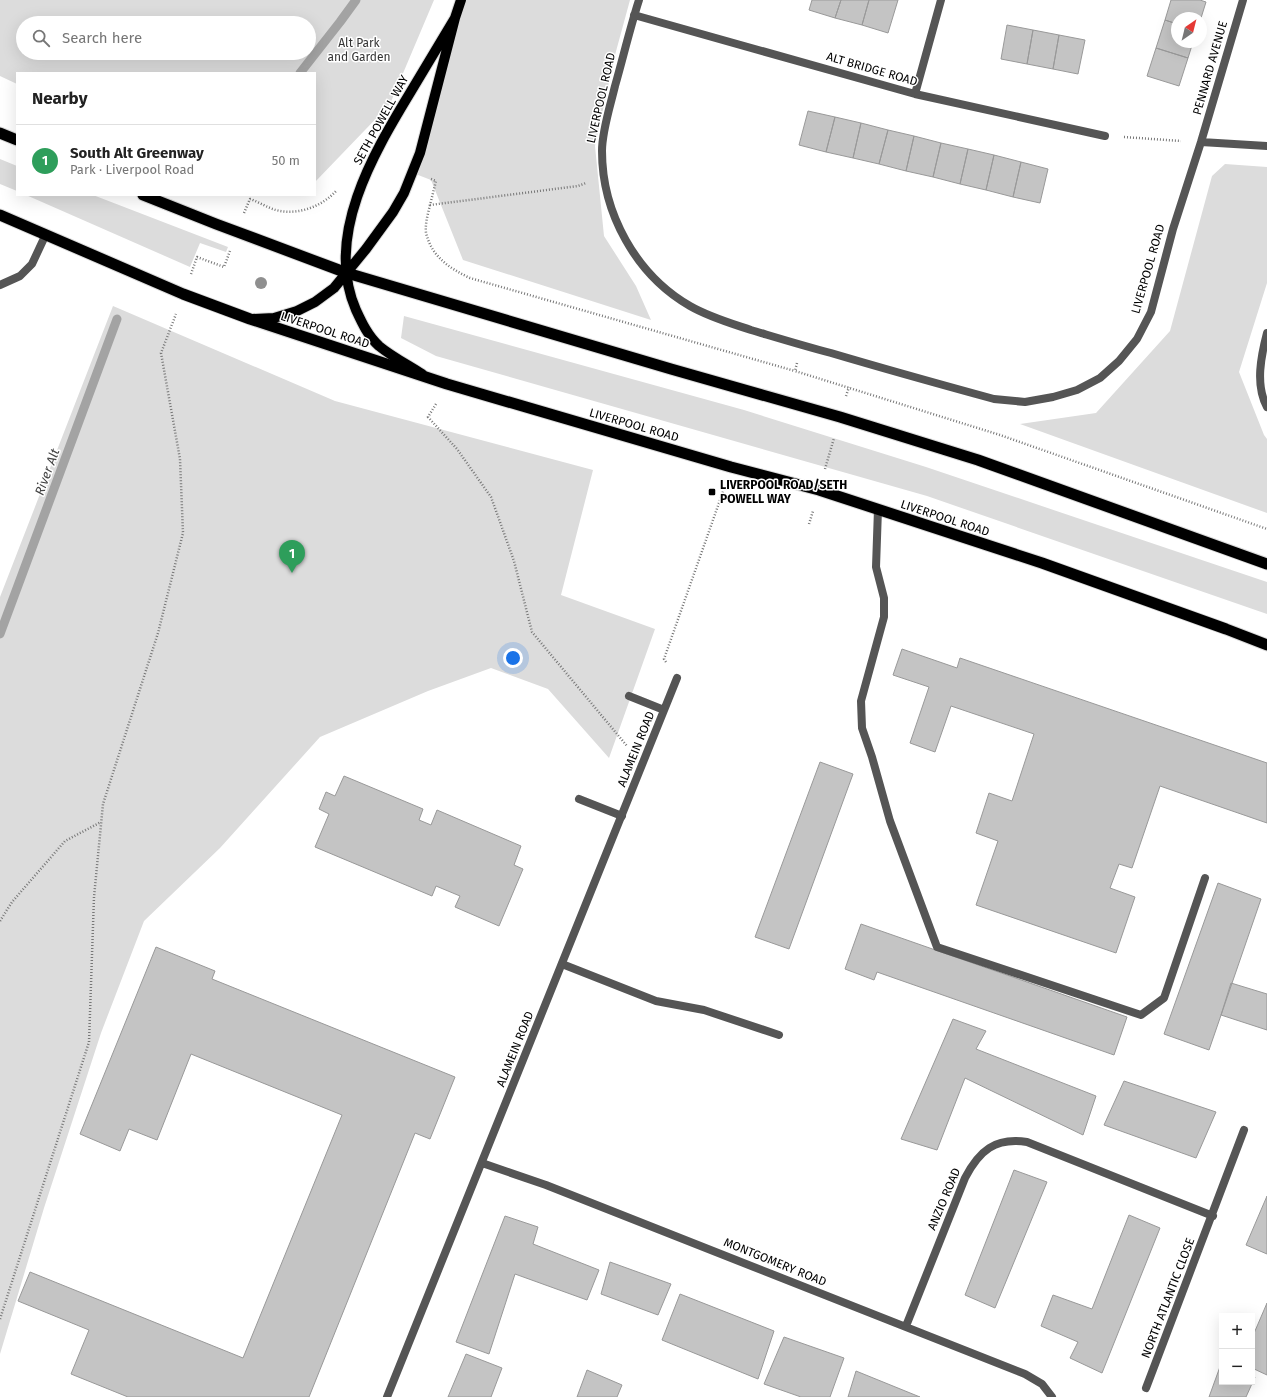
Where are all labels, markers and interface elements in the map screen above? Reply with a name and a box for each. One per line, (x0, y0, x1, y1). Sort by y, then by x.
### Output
north arrow (1171, 12, 1207, 48)
search box (16, 16, 316, 60)
street label: PENNARD AVENUE (1190, 19, 1230, 117)
icon: search (30, 27, 52, 49)
text: Search here (62, 29, 142, 47)
park label: Alt Park and Garden (327, 36, 391, 64)
street label: ALT BRIDGE ROAD (825, 49, 919, 89)
street label: LIVERPOOL ROAD (584, 51, 618, 145)
street label: SETH POWELL WAY (351, 73, 412, 167)
text: Nearby (32, 88, 87, 109)
text: South Alt Greenway (70, 144, 204, 162)
text: 1 (42, 153, 48, 168)
text: 50 m (272, 153, 300, 168)
text: Park · Liverpool Road (70, 162, 194, 177)
street label: LIVERPOOL ROAD (1129, 222, 1168, 315)
street label: LIVERPOOL ROAD (279, 309, 371, 351)
street label: LIVERPOOL ROAD (588, 406, 681, 445)
water label: River Alt (32, 446, 62, 497)
place label: LIVERPOOL ROAD/SETH POWELL WAY (720, 478, 847, 506)
marker: LIVERPOOL ROAD/SETH POWELL WAY (707, 487, 717, 497)
street label: LIVERPOOL ROAD (899, 497, 991, 539)
pin: 1 (279, 540, 305, 573)
your location (503, 648, 523, 668)
street label: ALAMEIN ROAD (614, 709, 658, 789)
street label: ALAMEIN ROAD (493, 1009, 537, 1089)
street label: ANZIO ROAD (925, 1166, 964, 1232)
street label: MONTGOMERY ROAD (722, 1235, 829, 1289)
street label: NORTH ATLANTIC CLOSE (1139, 1236, 1197, 1360)
map controls (1219, 1313, 1255, 1385)
button: + (1219, 1313, 1255, 1349)
button: − (1219, 1349, 1255, 1385)

